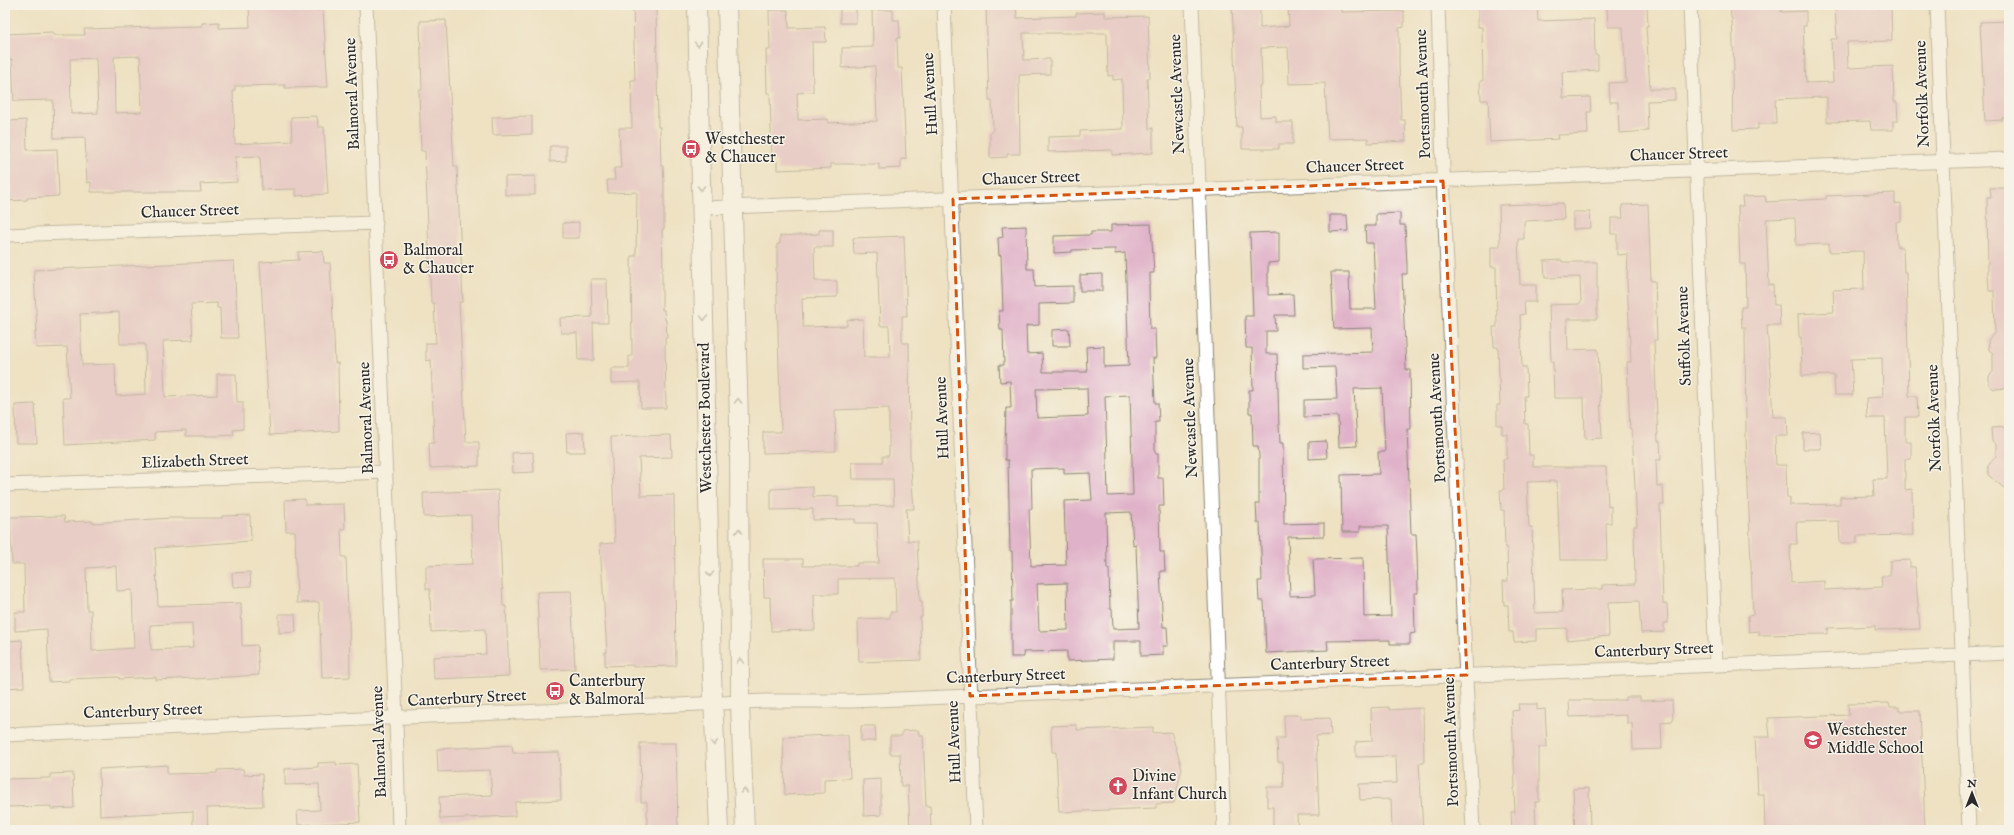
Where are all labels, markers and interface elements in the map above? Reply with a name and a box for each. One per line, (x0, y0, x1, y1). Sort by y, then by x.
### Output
street label: Portsmouth Avenue (1412, 29, 1436, 159)
street label: Newcastle Avenue (1166, 34, 1190, 154)
street label: Balmoral Avenue (341, 38, 365, 150)
street label: Norfolk Avenue (1911, 40, 1935, 148)
one-way arrow (694, 41, 702, 47)
street label: Hull Avenue (919, 52, 943, 136)
place label: Westchester & Chaucer (705, 130, 785, 168)
bus stop icon: Westchester & Chaucer (680, 138, 702, 160)
street label: Chaucer Street (1629, 143, 1729, 167)
street label: Chaucer Street (1305, 155, 1405, 179)
street label: Chaucer Street (981, 167, 1081, 191)
one-way arrow (697, 185, 706, 191)
street label: Chaucer Street (140, 200, 240, 224)
place label: Balmoral & Chaucer (403, 241, 474, 279)
bus stop icon: Balmoral & Chaucer (378, 249, 400, 271)
street label: Suffolk Avenue (1673, 286, 1697, 386)
one-way arrow (700, 315, 708, 321)
street label: Westchester Boulevard (695, 342, 717, 494)
street label: Portsmouth Avenue (1425, 353, 1451, 483)
street label: Newcastle Avenue (1179, 358, 1203, 478)
street label: Balmoral Avenue (355, 362, 379, 474)
street label: Norfolk Avenue (1923, 364, 1947, 472)
street label: Hull Avenue (932, 376, 954, 460)
one-way arrow (734, 398, 742, 404)
street label: Elizabeth Street (141, 450, 249, 474)
one-way arrow (735, 528, 743, 534)
one-way arrow (705, 571, 714, 577)
street label: Canterbury Street (1594, 639, 1714, 663)
street label: Canterbury Street (1270, 652, 1390, 676)
one-way arrow (736, 658, 744, 664)
street label: Canterbury Street (946, 665, 1066, 689)
place label: Canterbury & Balmoral (569, 672, 645, 710)
street label: Portsmouth Avenue (1440, 677, 1464, 807)
bus stop icon: Canterbury & Balmoral (544, 680, 566, 702)
street label: Balmoral Avenue (368, 686, 392, 798)
street label: Canterbury Street (407, 686, 528, 712)
street label: Canterbury Street (83, 700, 203, 724)
street label: Hull Avenue (944, 700, 966, 784)
place label: Westchester Middle School (1827, 721, 1924, 759)
school or university icon: Westchester Middle School (1802, 729, 1824, 751)
one-way arrow (710, 740, 719, 746)
place label: Divine Infant Church (1132, 767, 1227, 805)
north arrow (1952, 773, 1992, 813)
church icon: Divine Infant Church (1107, 775, 1129, 797)
text: N (1966, 777, 1977, 791)
one-way arrow (739, 788, 748, 794)

